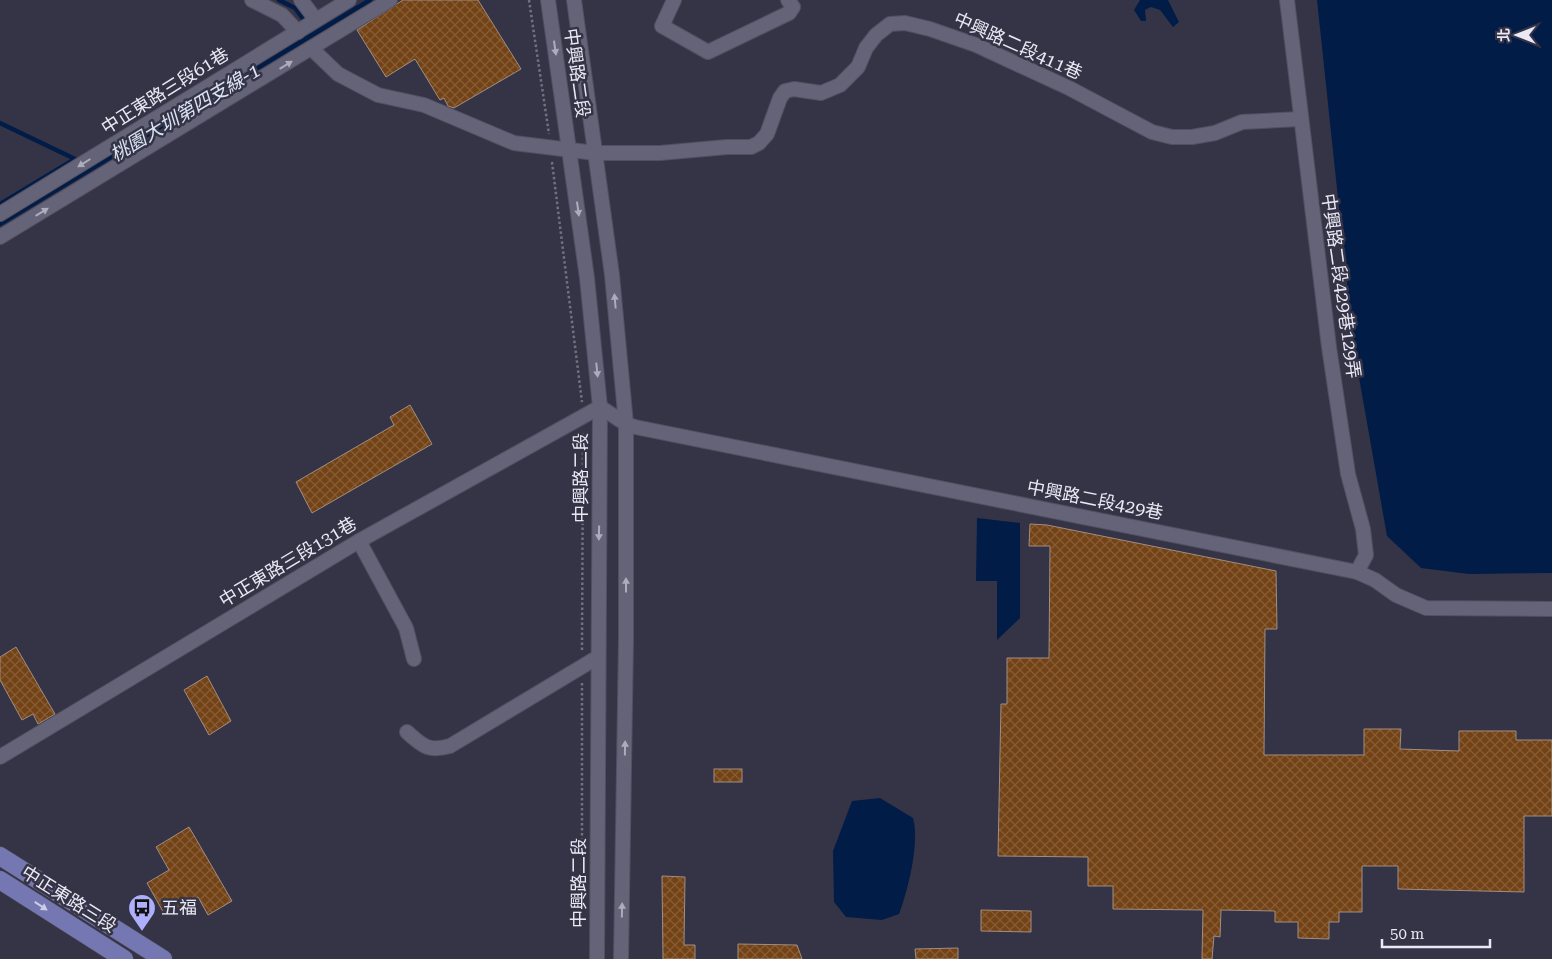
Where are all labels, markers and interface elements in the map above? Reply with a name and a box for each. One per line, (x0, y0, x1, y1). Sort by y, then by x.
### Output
street label: 中興路二段411巷 (951, 8, 1086, 83)
north arrow (1492, 10, 1542, 60)
street label: 中興路二段 (561, 27, 594, 119)
text: 北 (1496, 28, 1512, 42)
one-way arrow (551, 41, 559, 57)
street label: 中正東路三段61巷 (97, 43, 232, 138)
water label: 桃園大圳第四支線-1 (106, 59, 264, 166)
one-way arrow (279, 60, 292, 70)
one-way arrow (78, 158, 91, 167)
street label: 中興路二段429巷129弄 (1318, 192, 1365, 380)
one-way arrow (574, 201, 582, 217)
one-way arrow (35, 208, 48, 217)
one-way arrow (611, 293, 619, 309)
one-way arrow (593, 363, 601, 379)
street label: 中興路二段 (570, 433, 591, 523)
street label: 中興路二段429巷 (1025, 476, 1165, 523)
street label: 中正東路三段131巷 (215, 512, 360, 611)
one-way arrow (595, 525, 603, 541)
one-way arrow (622, 577, 630, 593)
one-way arrow (621, 740, 629, 756)
street label: 中興路二段 (568, 838, 589, 928)
street label: 中正東路三段 (18, 861, 121, 936)
bus stop icon: 五福 (127, 893, 157, 932)
place label: 五福 (161, 897, 197, 918)
one-way arrow (34, 901, 48, 910)
one-way arrow (618, 902, 626, 918)
scale bar (1382, 916, 1490, 948)
text: 50 m (1390, 925, 1425, 943)

